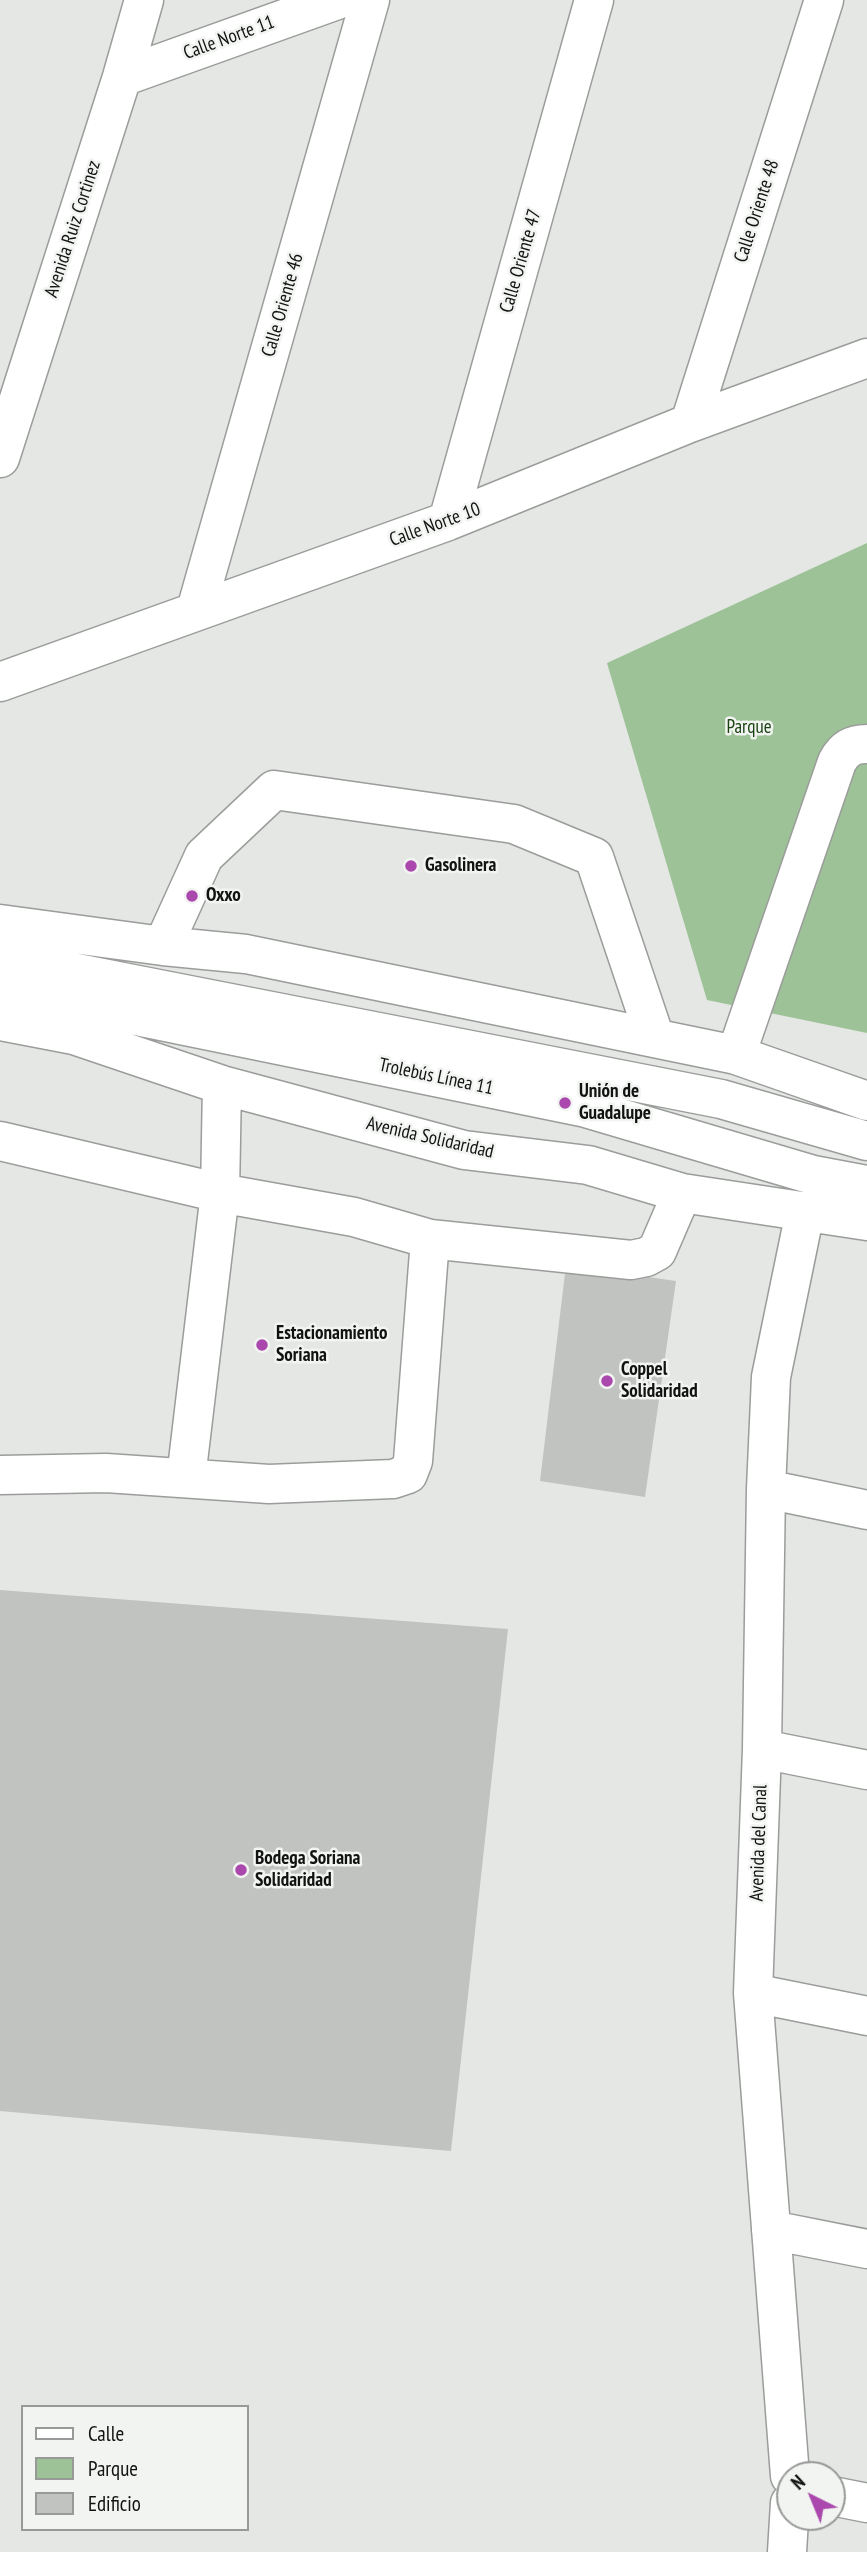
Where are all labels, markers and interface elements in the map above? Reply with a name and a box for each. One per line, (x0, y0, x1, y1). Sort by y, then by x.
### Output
street label: Calle Norte 11 (181, 11, 277, 65)
street label: Calle Oriente 48 (730, 157, 784, 265)
street label: Avenida Ruiz Cortinez (40, 158, 106, 300)
street label: Calle Oriente 47 (495, 207, 547, 315)
street label: Calle Oriente 46 (257, 251, 309, 359)
street label: Calle Norte 10 (387, 498, 483, 552)
park label: Parque (726, 717, 772, 739)
place label: Gasolinera (425, 855, 496, 877)
marker: Gasolinera (403, 858, 419, 874)
place label: Oxxo (206, 885, 241, 907)
marker: Oxxo (184, 888, 200, 904)
street label: Trolebús Línea 11 (377, 1054, 495, 1100)
place label: Unión de Guadalupe (579, 1081, 651, 1125)
marker: Unión de Guadalupe (557, 1095, 573, 1111)
street label: Avenida Solidaridad (364, 1112, 496, 1164)
place label: Estacionamiento Soriana (276, 1323, 387, 1367)
marker: Estacionamiento Soriana (254, 1337, 270, 1353)
place label: Coppel Solidaridad (621, 1359, 698, 1403)
marker: Coppel Solidaridad (599, 1373, 615, 1389)
street label: Avenida del Canal (746, 1784, 772, 1902)
place label: Bodega Soriana Solidaridad (255, 1848, 360, 1892)
marker: Bodega Soriana Solidaridad (233, 1862, 249, 1878)
legend (21, 2405, 248, 2531)
text: Calle (88, 2420, 124, 2447)
text: Parque (88, 2455, 138, 2482)
north arrow (776, 2461, 846, 2531)
text: N (786, 2470, 810, 2494)
text: Edificio (88, 2490, 141, 2517)

